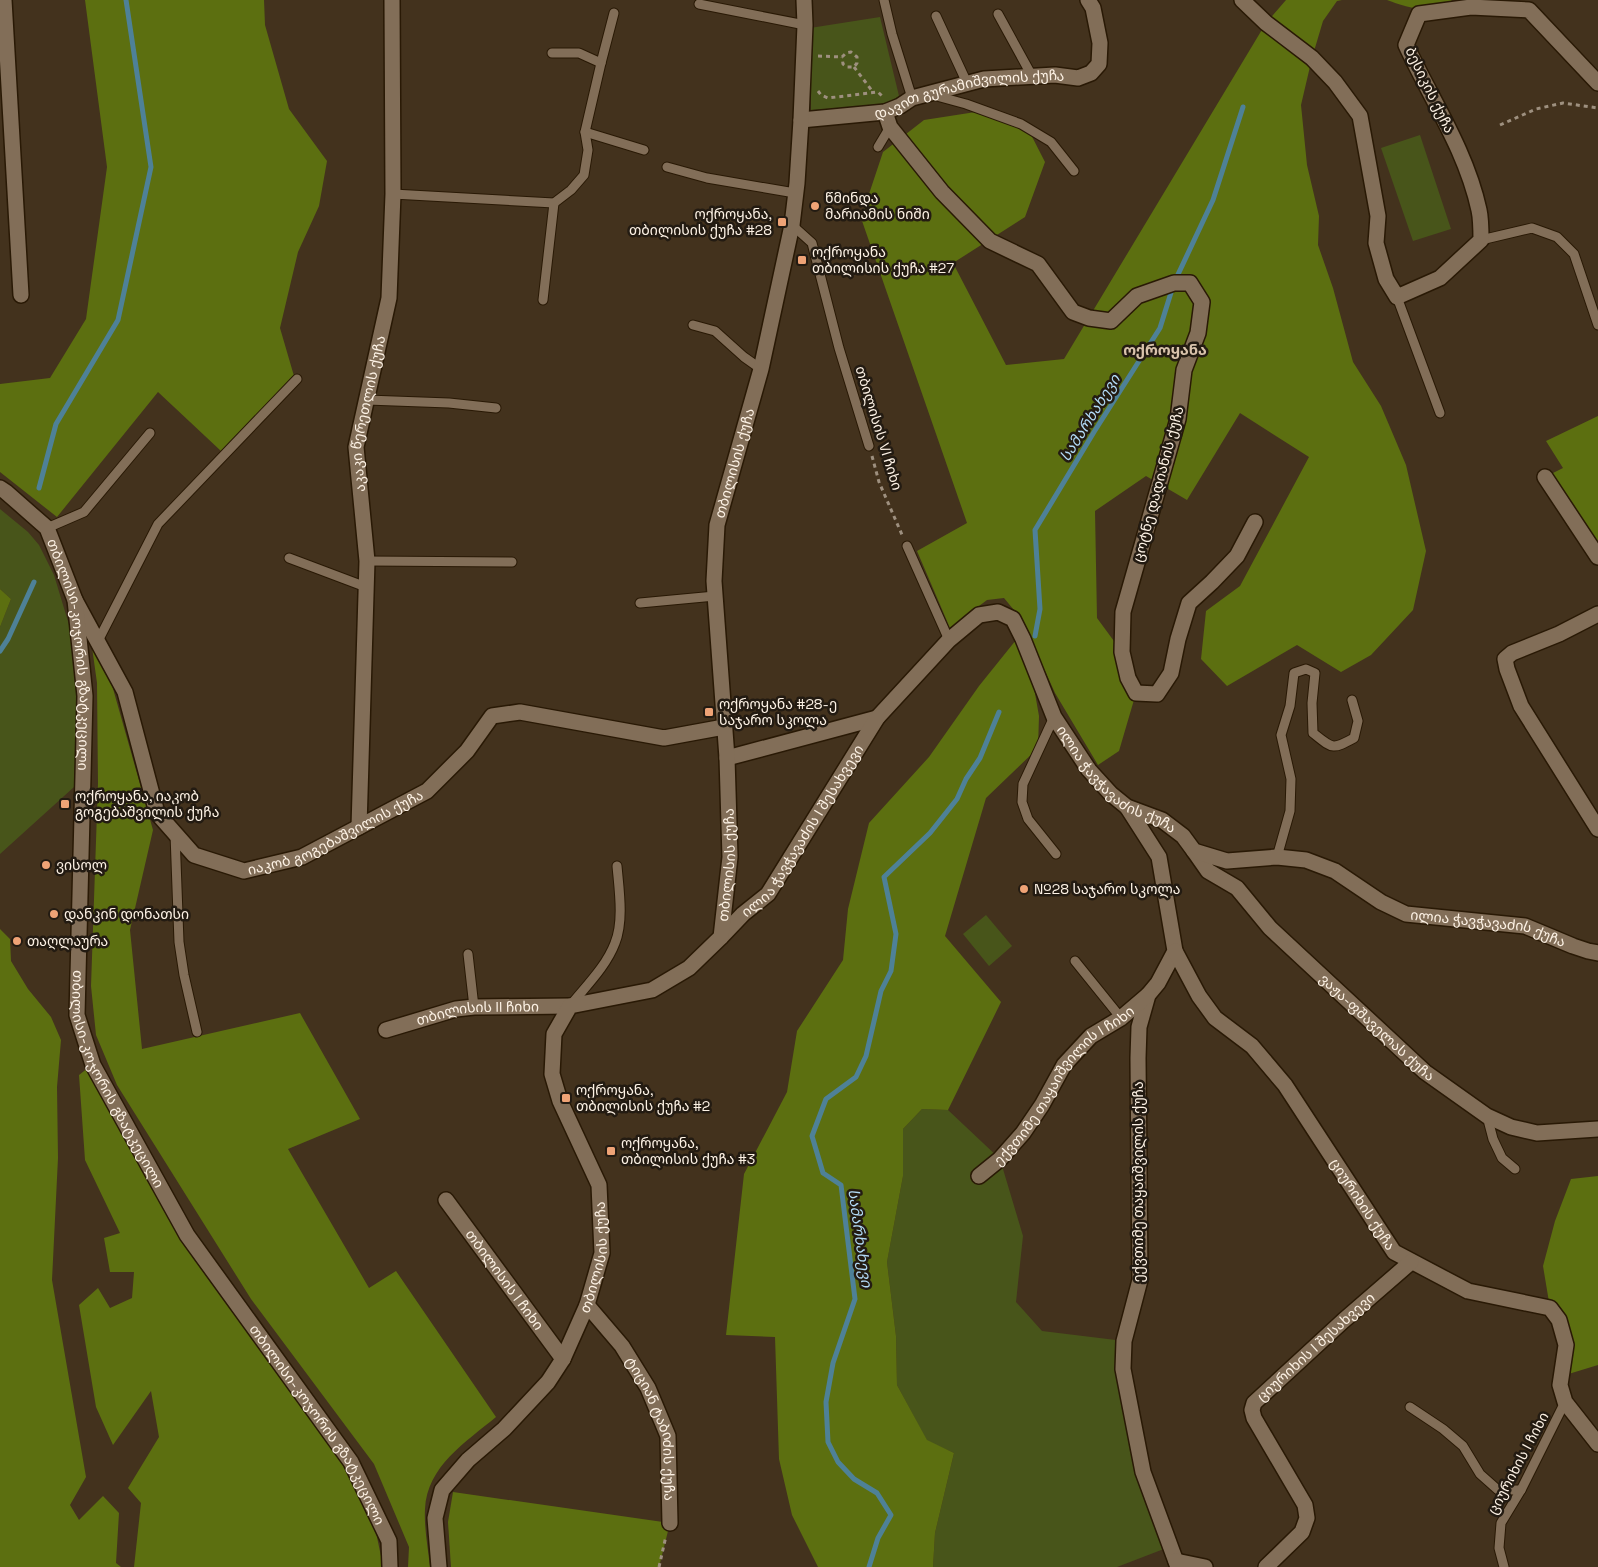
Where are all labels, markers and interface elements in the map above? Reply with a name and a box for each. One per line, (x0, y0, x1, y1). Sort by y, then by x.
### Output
street label: ბესიკის ქუჩა (1401, 44, 1459, 136)
street label: დავით გურამიშვილის ქუჩა (874, 66, 1066, 122)
place label: წმინდა მარიამის ნიში (825, 189, 930, 223)
marker: წმინდა მარიამის ნიში (809, 200, 821, 212)
place label: ოქროყანა, თბილისის ქუჩა #28 (629, 205, 772, 239)
marker: ოქროყანა, თბილისის ქუჩა #28 (776, 216, 788, 228)
place label: ოქროყანა თბილისის ქუჩა #27 (812, 243, 954, 277)
marker: ოქროყანა თბილისის ქუჩა #27 (796, 254, 808, 266)
street label: აკაკი წერეთლის ქუჩა (347, 334, 389, 493)
district label: ოქროყანა (1123, 340, 1207, 359)
street label: თბილისის VI ჩიხი (851, 364, 907, 492)
water label: სამარხახევი (1055, 370, 1125, 465)
street label: ცოტნე დადიანის ქუჩა (1129, 404, 1187, 564)
street label: თბილისის ქუჩა (710, 406, 759, 520)
street label: თბილისი-კოჯორის გზატკეცილი (43, 536, 94, 771)
place label: ოქროყანა #28-ე საჯარო სკოლა (719, 695, 837, 729)
marker: ოქროყანა #28-ე საჯარო სკოლა (703, 706, 715, 718)
street label: ილია ჭავჭავაძის ქუჩა (1053, 722, 1180, 837)
street label: ილია ჭავჭავაძის I შესახვევი (738, 741, 867, 921)
street label: იაკობ გოგებაშვილის ქუჩა (246, 786, 426, 879)
place label: ოქროყანა, იაკობ გოგებაშვილის ქუჩა (75, 787, 219, 821)
marker: ოქროყანა, იაკობ გოგებაშვილის ქუჩა (59, 798, 71, 810)
street label: თბილისის ქუჩა (714, 808, 739, 922)
place label: ვისოლ (56, 856, 107, 874)
marker: ვისოლ (40, 859, 52, 871)
place label: №28 საჯარო სკოლა (1034, 880, 1180, 898)
marker: №28 საჯარო სკოლა (1018, 883, 1030, 895)
place label: დანკინ დონათსი (64, 905, 189, 923)
street label: ილია ჭავჭავაძის ქუჩა (1410, 906, 1569, 951)
marker: დანკინ დონათსი (48, 908, 60, 920)
place label: თაღლაურა (27, 932, 108, 950)
marker: თაღლაურა (11, 935, 23, 947)
street label: თბილისი-კოჯორის გზატკეცილი (68, 970, 168, 1191)
street label: ვაჟა-ფშაველას ქუჩა (1316, 970, 1438, 1085)
street label: თბილისის II ჩიხი (414, 997, 539, 1029)
street label: ექვთიმე თაყაიშვილის I ჩიხი (990, 1002, 1138, 1169)
place label: ოქროყანა, თბილისის ქუჩა #2 (576, 1081, 710, 1115)
street label: ექვთიმე თაყაიშვილის ქუჩა (1129, 1081, 1147, 1283)
marker: ოქროყანა, თბილისის ქუჩა #2 (560, 1092, 572, 1104)
place label: ოქროყანა, თბილისის ქუჩა #3 (621, 1134, 755, 1168)
marker: ოქროყანა, თბილისის ქუჩა #3 (605, 1145, 617, 1157)
street label: ციურიხის ქუჩა (1326, 1155, 1399, 1254)
water label: სამარხახევი (844, 1188, 877, 1290)
street label: თბილისის ქუჩა (576, 1201, 611, 1316)
street label: თბილისის I ჩიხი (462, 1226, 548, 1334)
street label: ციურიხის I შესახვევი (1253, 1288, 1379, 1405)
street label: თბილისი-კოჯორის გზატკეცილი (246, 1321, 389, 1528)
street label: ტიციან ტაბიძის ქუჩა (622, 1353, 678, 1501)
street label: ციურიხის I ჩიხი (1483, 1409, 1553, 1517)

